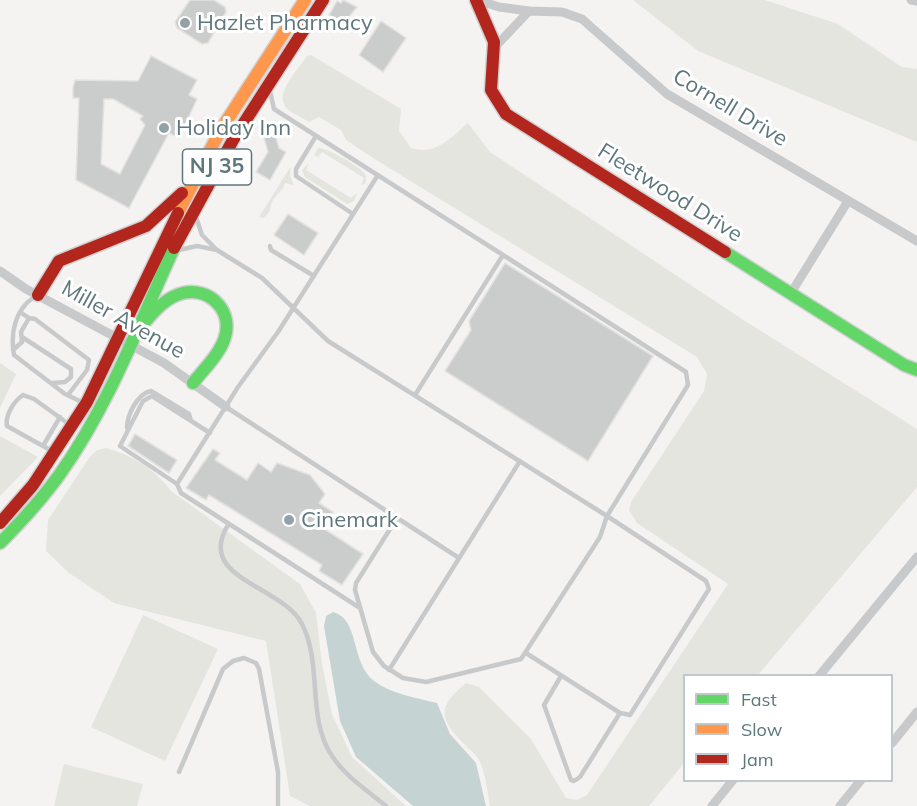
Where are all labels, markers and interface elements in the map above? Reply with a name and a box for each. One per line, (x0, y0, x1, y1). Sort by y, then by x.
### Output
place label: Hazlet Pharmacy (197, 10, 373, 36)
marker: Hazlet Pharmacy (178, 16, 192, 30)
street label: Cornell Drive (668, 63, 792, 153)
place label: Holiday Inn (176, 115, 291, 141)
marker: Holiday Inn (157, 121, 171, 135)
street label: Fleetwood Drive (593, 138, 747, 248)
road number: NJ 35 (182, 149, 252, 185)
street label: Miller Avenue (57, 275, 189, 365)
place label: Cinemark (301, 507, 398, 533)
marker: Cinemark (282, 513, 296, 527)
legend (683, 674, 893, 782)
text: Fast (741, 688, 777, 711)
text: Slow (741, 718, 782, 741)
text: Jam (741, 748, 774, 771)

